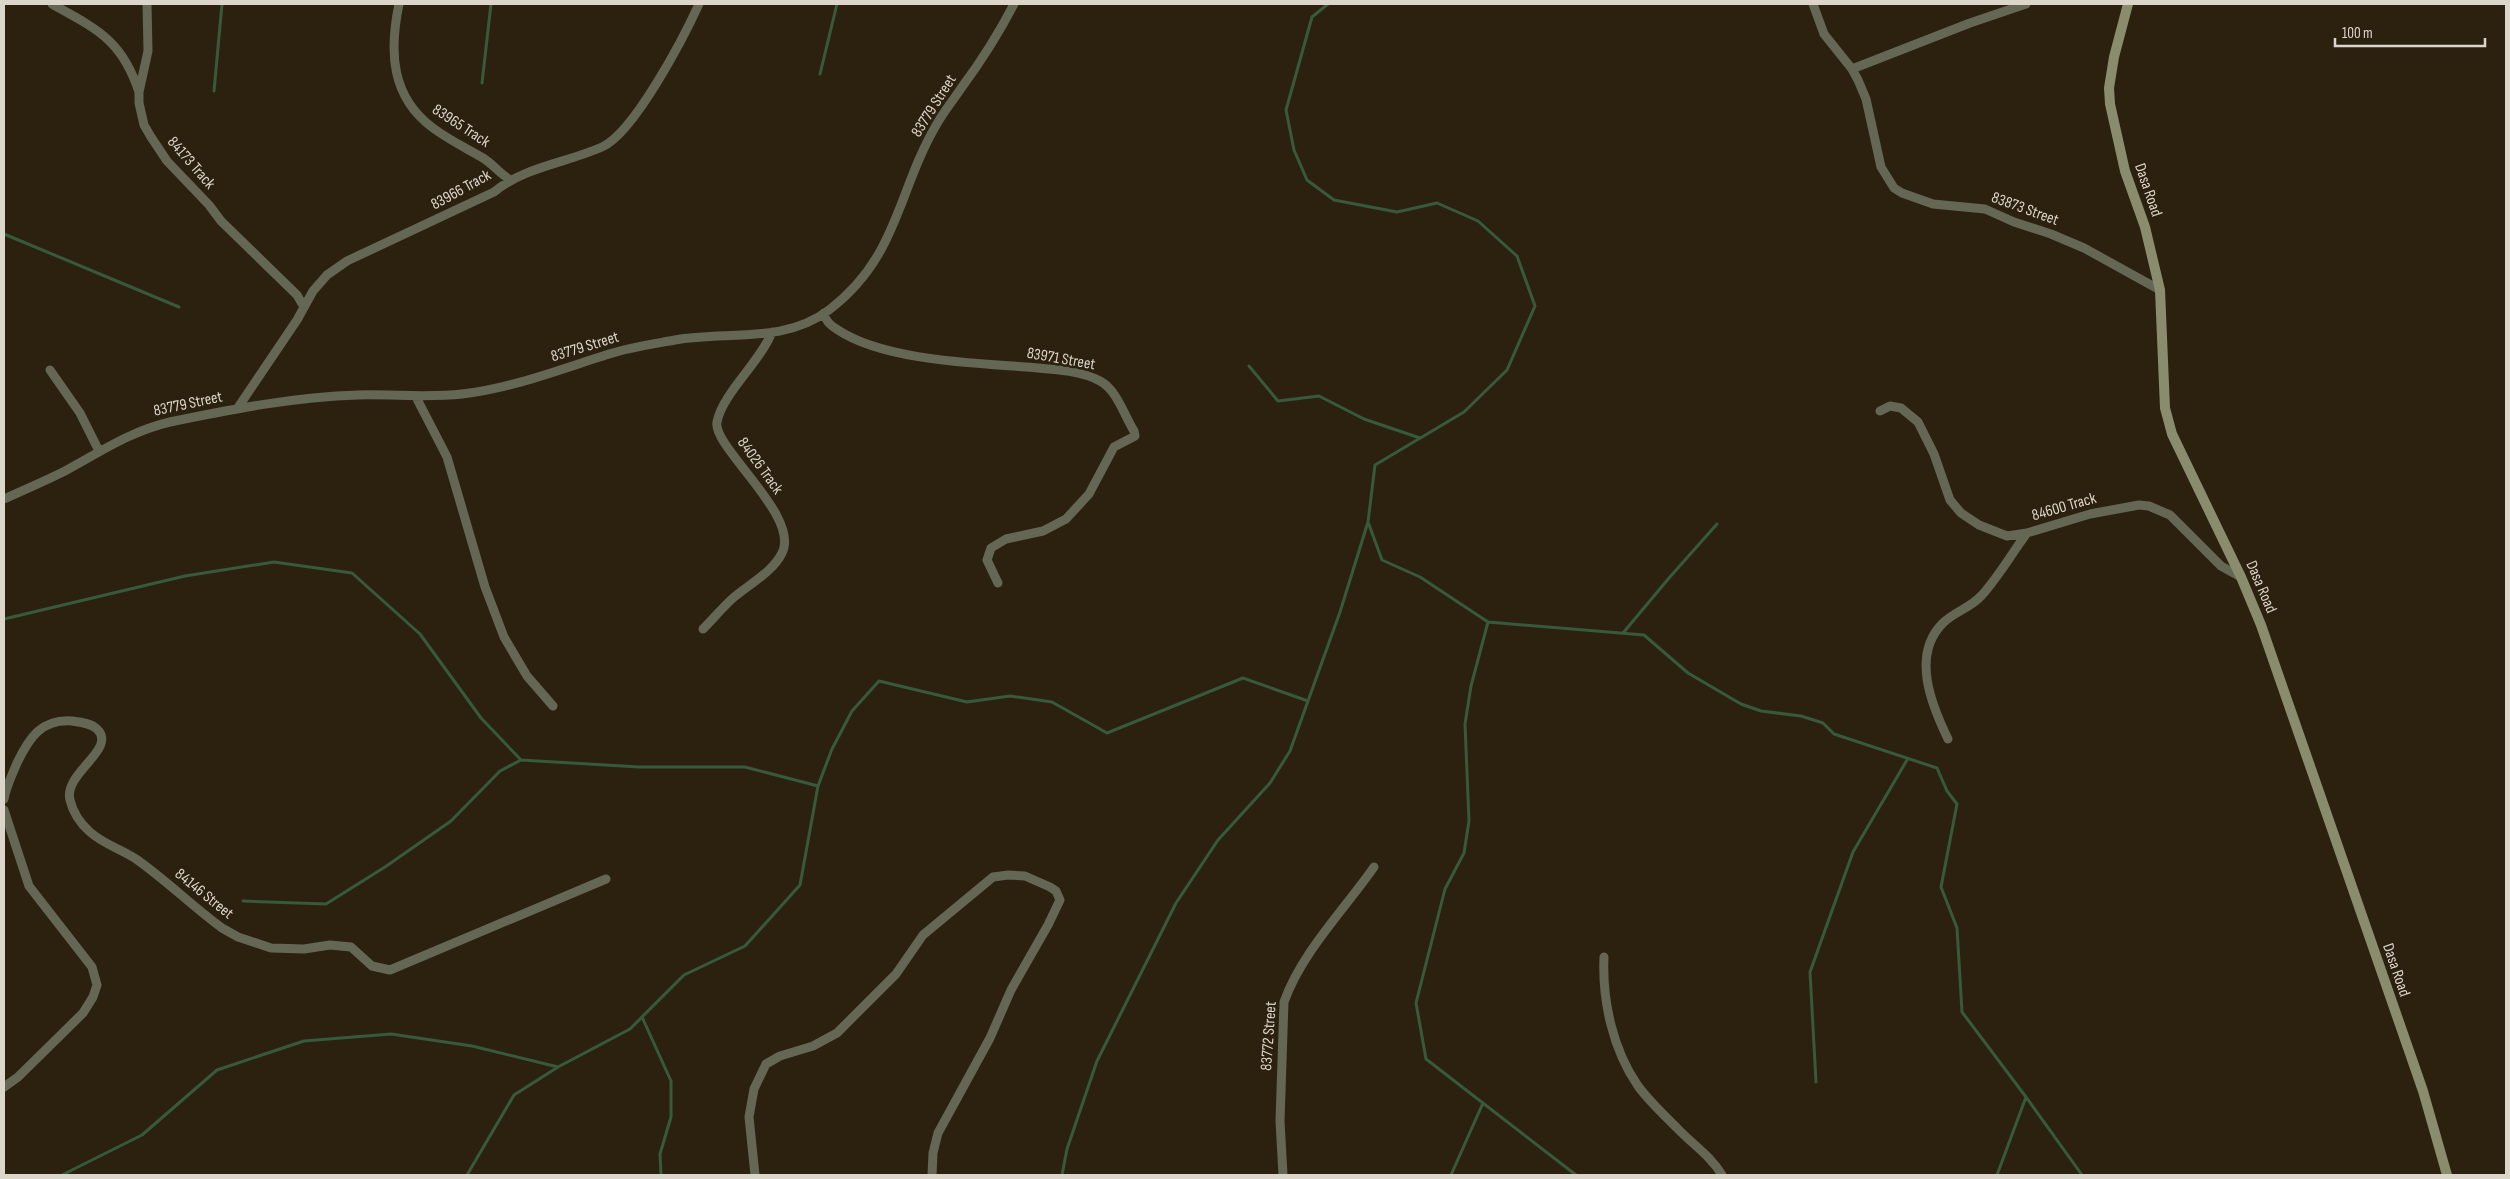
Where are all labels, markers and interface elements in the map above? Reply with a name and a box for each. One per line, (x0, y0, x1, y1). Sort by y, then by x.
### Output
scale bar (2335, 15, 2485, 47)
text: 100 m (2342, 24, 2373, 43)
street label: 83779 Street (907, 71, 961, 141)
street label: 83965 Track (429, 100, 493, 152)
street label: 84173 Track (163, 133, 219, 193)
street label: Dasa Road (2130, 161, 2166, 219)
street label: 83966 Track (428, 166, 494, 214)
street label: 83873 Street (1989, 188, 2061, 230)
street label: 83779 Street (549, 328, 621, 366)
street label: 83971 Street (1025, 344, 1097, 374)
street label: 83779 Street (152, 387, 224, 421)
street label: 84026 Track (733, 434, 787, 498)
street label: 84600 Track (2030, 489, 2098, 525)
street label: Dasa Road (2242, 558, 2280, 616)
street label: 84146 Street (171, 865, 237, 923)
street label: Dasa Road (2378, 941, 2414, 999)
street label: 83772 Street (1257, 1001, 1281, 1071)

